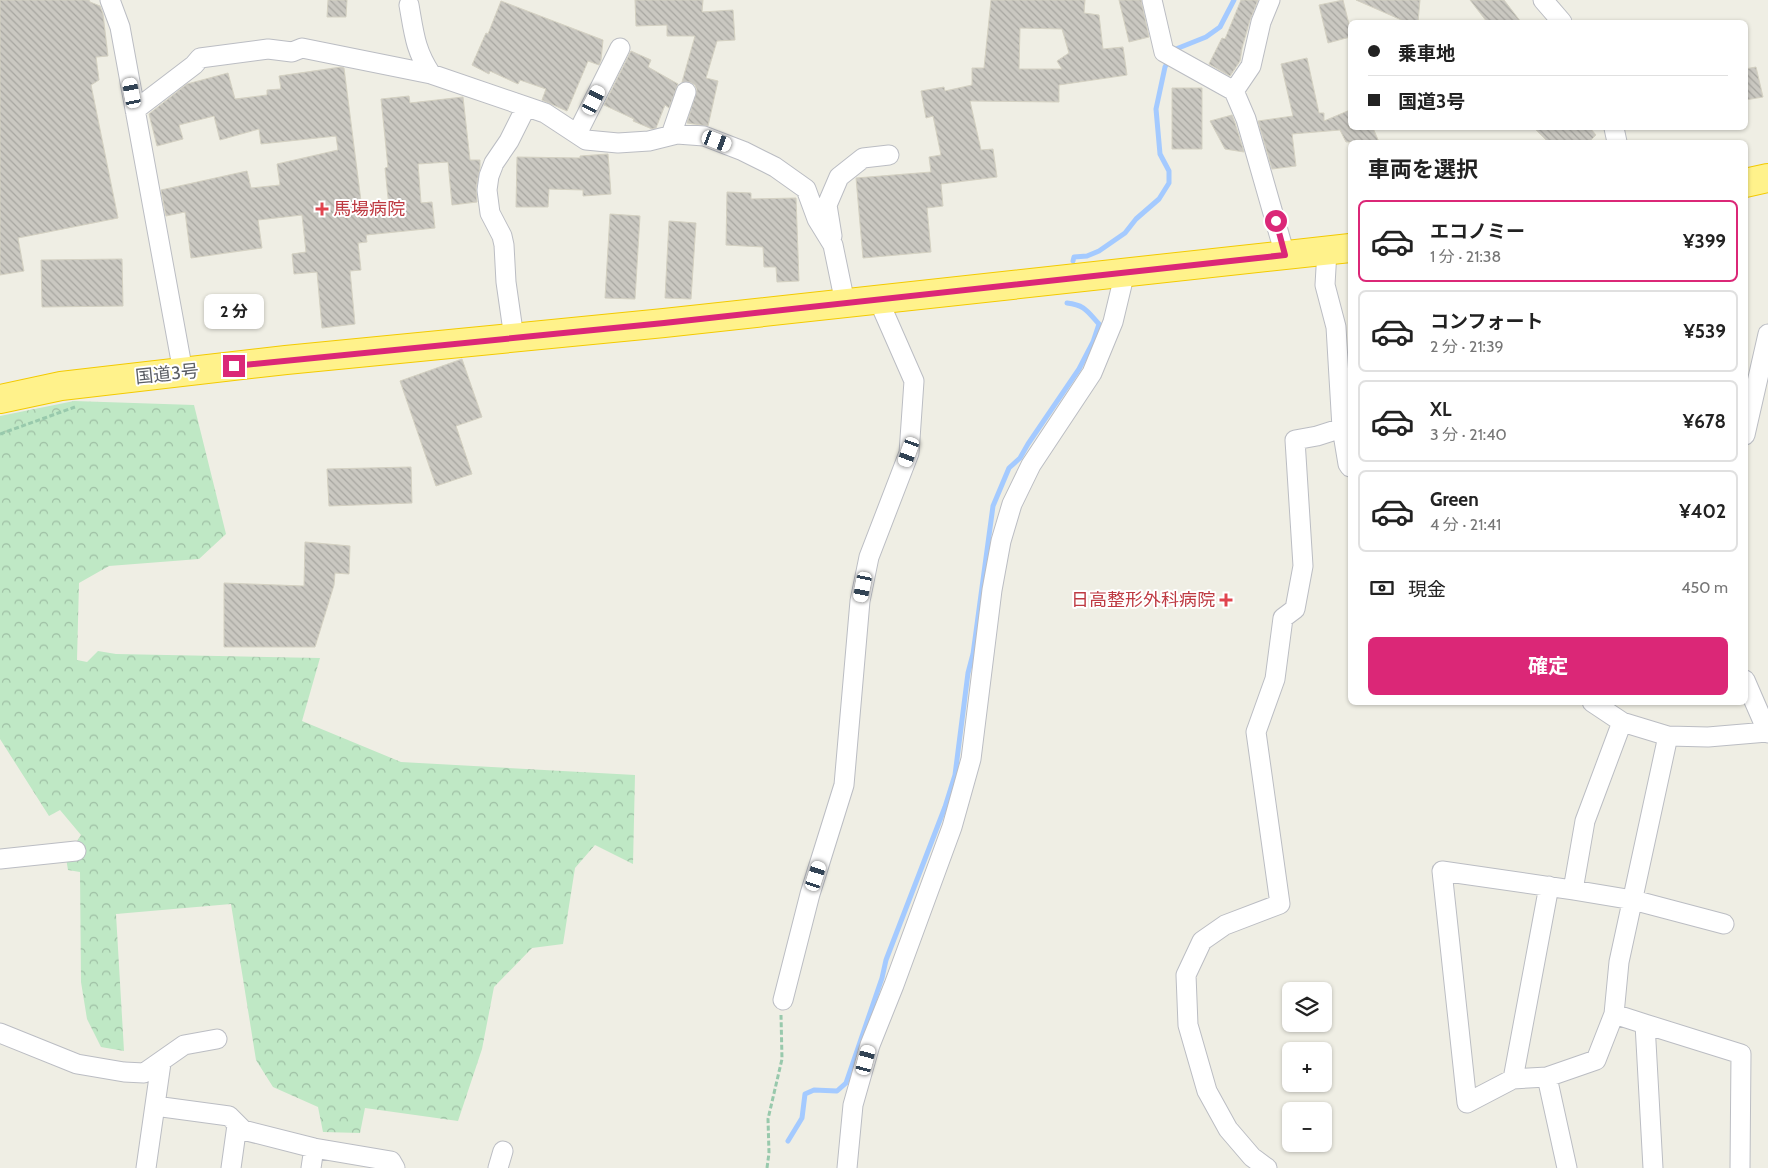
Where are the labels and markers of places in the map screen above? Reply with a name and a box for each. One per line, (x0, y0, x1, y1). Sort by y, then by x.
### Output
place label: 馬場病院 (333, 198, 405, 220)
marker: 馬場病院 (315, 202, 329, 216)
place label: 日高整形外科病院 (1071, 589, 1215, 611)
marker: 日高整形外科病院 (1219, 593, 1233, 607)

